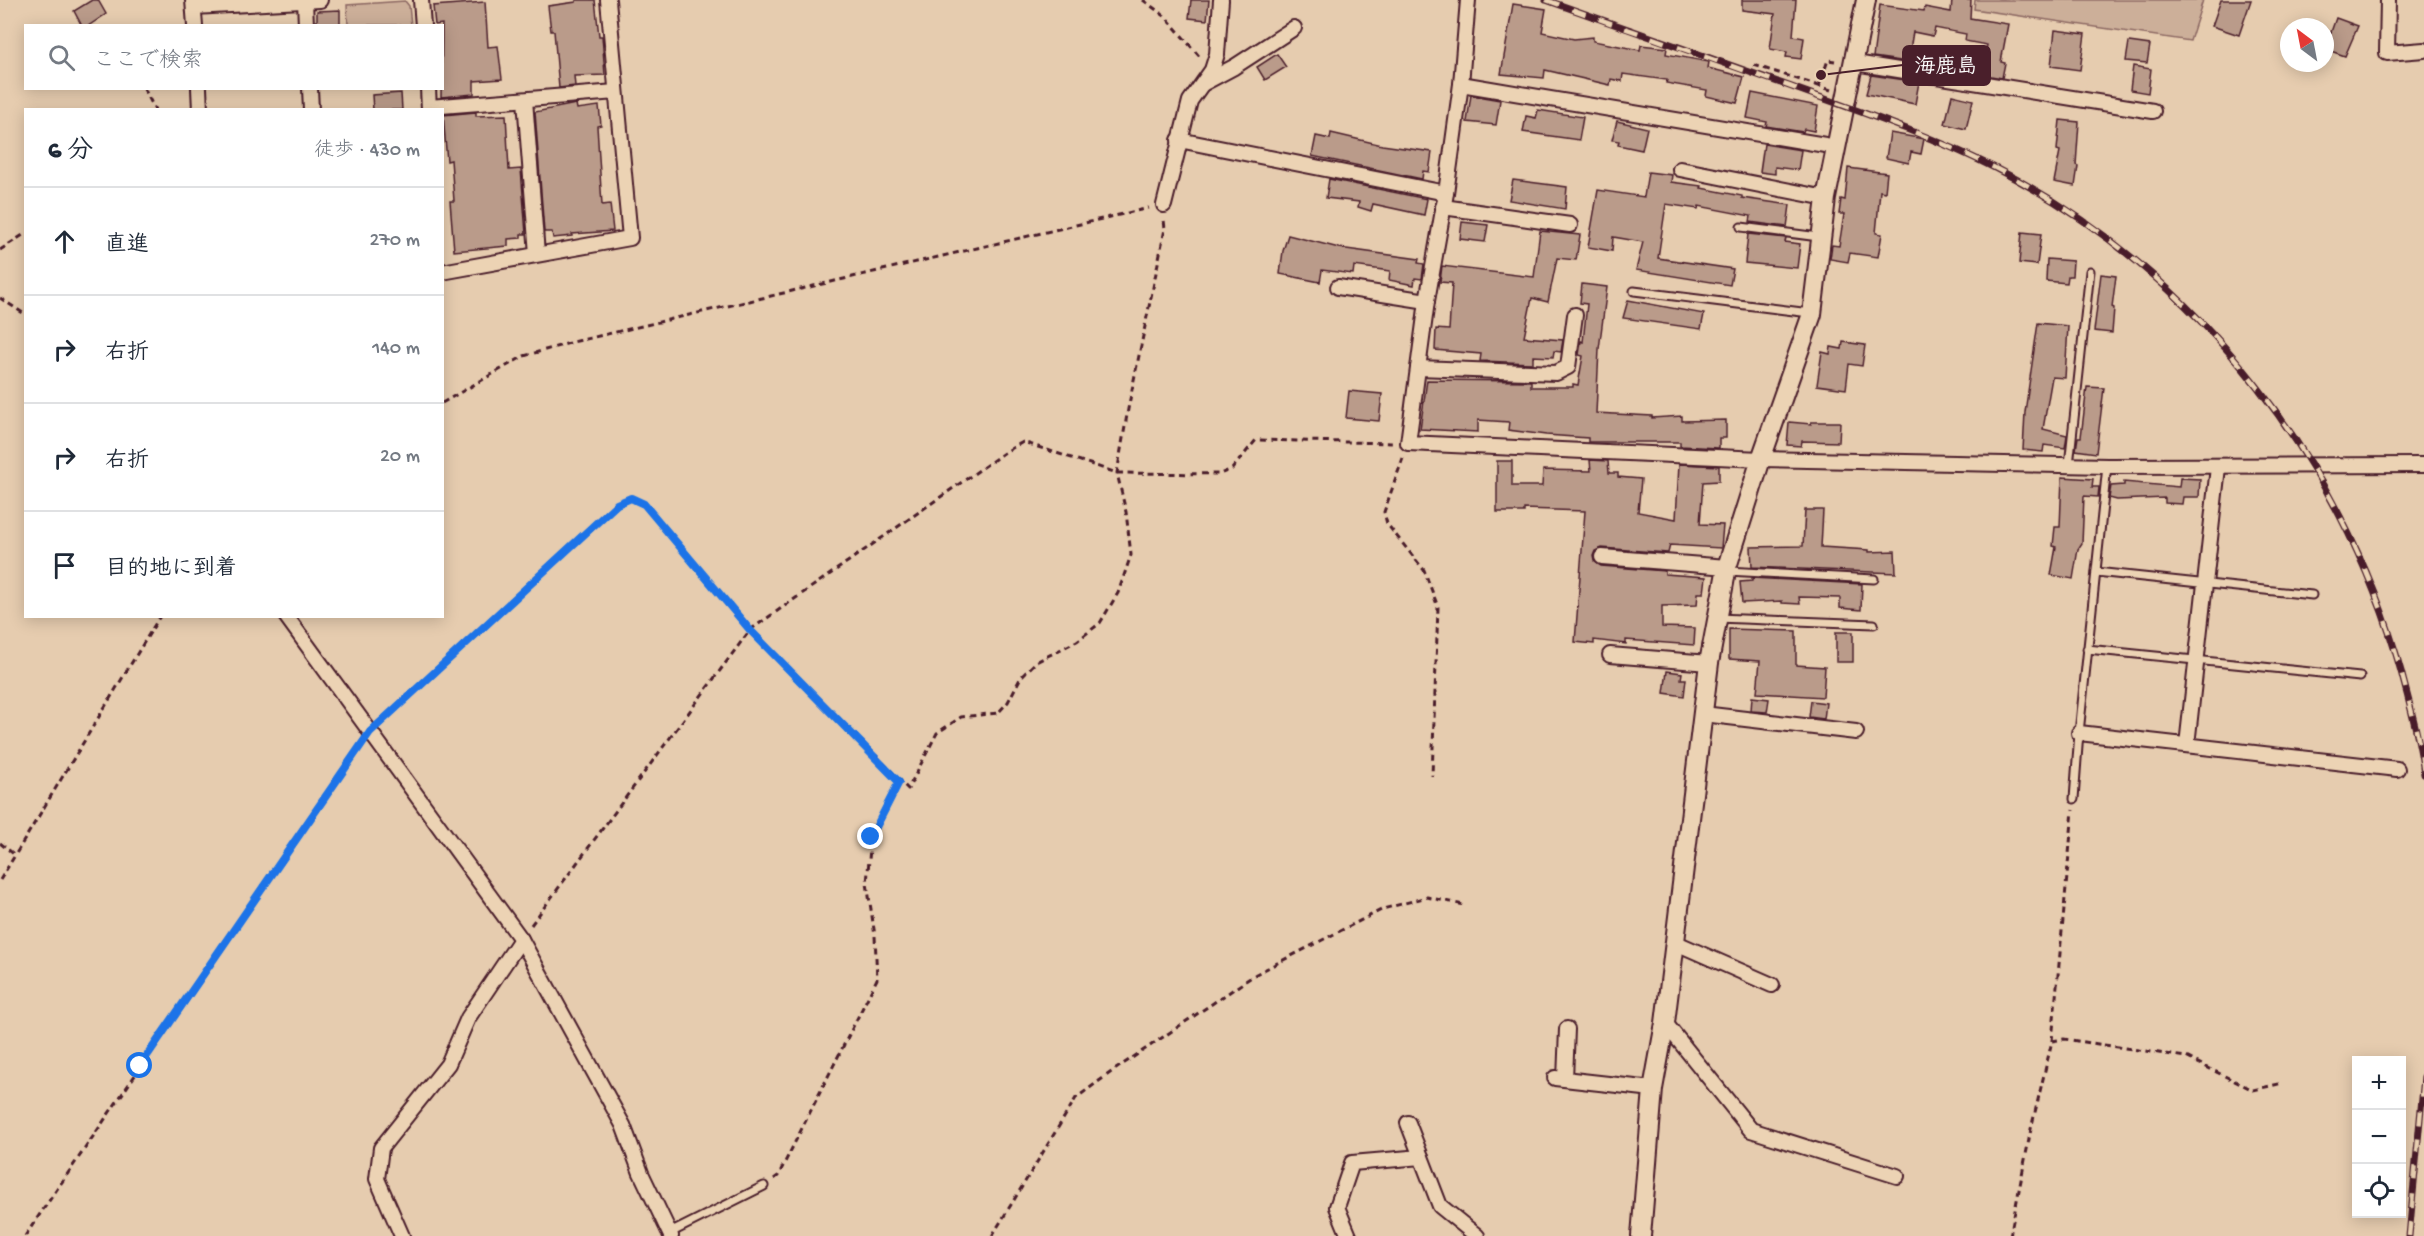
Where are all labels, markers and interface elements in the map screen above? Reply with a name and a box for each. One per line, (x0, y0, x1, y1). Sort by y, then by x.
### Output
north arrow (2280, 18, 2334, 72)
search box (24, 24, 444, 90)
icon: search (45, 41, 78, 74)
callout: 海鹿島 (1903, 46, 1990, 85)
text: ここで検索 (93, 49, 203, 75)
text: 海鹿島 (1915, 54, 1978, 81)
text: 6 分 (48, 137, 93, 168)
text: 徒歩 · 430 m (314, 140, 420, 163)
icon: ahead (48, 225, 81, 258)
text: 270 m (370, 230, 420, 253)
text: 直進 (105, 233, 149, 259)
icon: right (48, 333, 81, 366)
text: 140 m (372, 338, 420, 361)
text: 右折 (105, 341, 149, 367)
icon: right (48, 441, 81, 474)
text: 20 m (380, 446, 420, 469)
text: 右折 (105, 449, 149, 475)
icon: arrive (48, 549, 81, 582)
text: 目的地に到着 (105, 557, 237, 583)
route end (857, 823, 883, 849)
route start (126, 1052, 152, 1078)
map controls (2352, 1056, 2406, 1218)
button: + (2352, 1056, 2406, 1110)
button: − (2352, 1110, 2406, 1164)
button: locate (2352, 1164, 2406, 1218)

